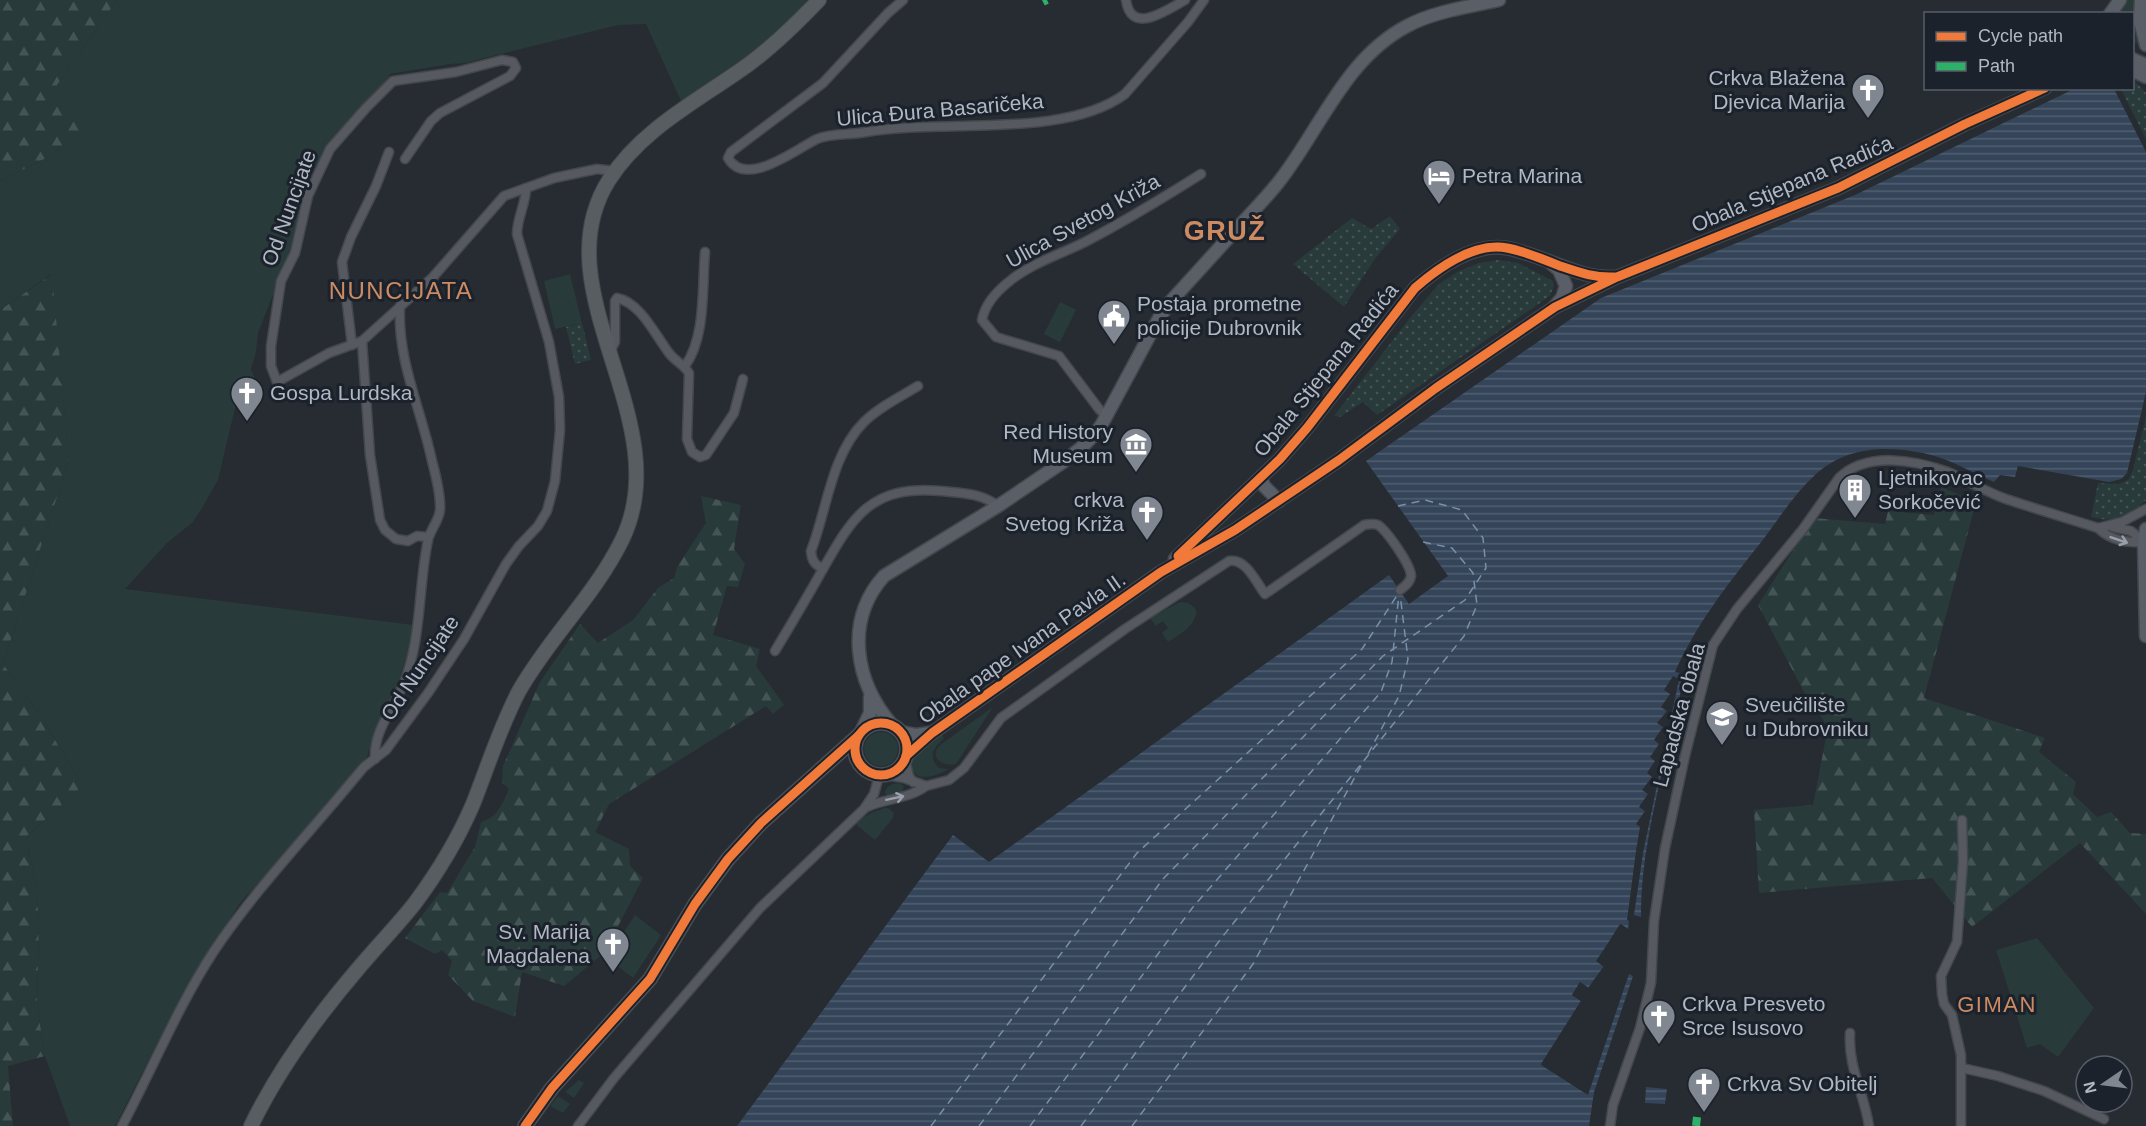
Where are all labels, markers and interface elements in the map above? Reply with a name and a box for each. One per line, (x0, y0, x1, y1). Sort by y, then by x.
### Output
legend (1924, 12, 2134, 90)
text: Cycle path (1978, 26, 2063, 46)
text: Path (1978, 56, 2015, 76)
place label: Crkva Blažena Djevica Marija (1708, 66, 1845, 113)
church icon: Crkva Blažena Djevica Marija (1850, 72, 1886, 119)
street label: Ulica Đura Basaričeka (835, 89, 1045, 130)
street label: Obala Stjepana Radića (1688, 131, 1896, 236)
street label: Od Nuncijate (257, 147, 320, 269)
hotel icon: Petra Marina (1421, 158, 1457, 205)
place label: Petra Marina (1462, 164, 1583, 187)
street label: Ulica Svetog Križa (1002, 169, 1164, 272)
district label: GRUŽ (1184, 215, 1266, 246)
district label: NUNCIJATA (329, 277, 473, 304)
street label: Obala Stjepana Radića (1249, 278, 1403, 461)
place label: Postaja prometne policije Dubrovnik (1137, 292, 1302, 339)
public building icon: Postaja prometne policije Dubrovnik (1096, 298, 1132, 345)
church icon: Gospa Lurdska (229, 375, 265, 422)
place label: Gospa Lurdska (270, 381, 413, 404)
place label: Red History Museum (1003, 420, 1113, 467)
museum icon: Red History Museum (1118, 426, 1154, 473)
place label: Ljetnikovac Sorkočević (1878, 466, 1983, 513)
building icon: Ljetnikovac Sorkočević (1837, 472, 1873, 519)
place label: crkva Svetog Križa (1005, 488, 1124, 535)
church icon: crkva Svetog Križa (1129, 494, 1165, 541)
one-way arrow (2109, 535, 2128, 546)
street label: Obala pape Ivana Pavla II. (914, 567, 1130, 728)
street label: Od Nuncijate (376, 611, 463, 724)
street label: Lapadska obala (1648, 640, 1709, 789)
place label: Sveučilište u Dubrovniku (1745, 693, 1869, 740)
school or university icon: Sveučilište u Dubrovniku (1704, 699, 1740, 746)
one-way arrow (886, 792, 905, 804)
place label: Sv. Marija Magdalena (486, 920, 590, 967)
church icon: Sv. Marija Magdalena (595, 926, 631, 973)
place label: Crkva Presveto Srce Isusovo (1682, 992, 1826, 1039)
district label: GIMAN (1957, 992, 2037, 1017)
church icon: Crkva Presveto Srce Isusovo (1641, 998, 1677, 1045)
north arrow (2074, 1054, 2134, 1114)
church icon: Crkva Sv Obitelj (1686, 1066, 1722, 1113)
place label: Crkva Sv Obitelj (1727, 1072, 1878, 1095)
text: N (2080, 1080, 2100, 1095)

